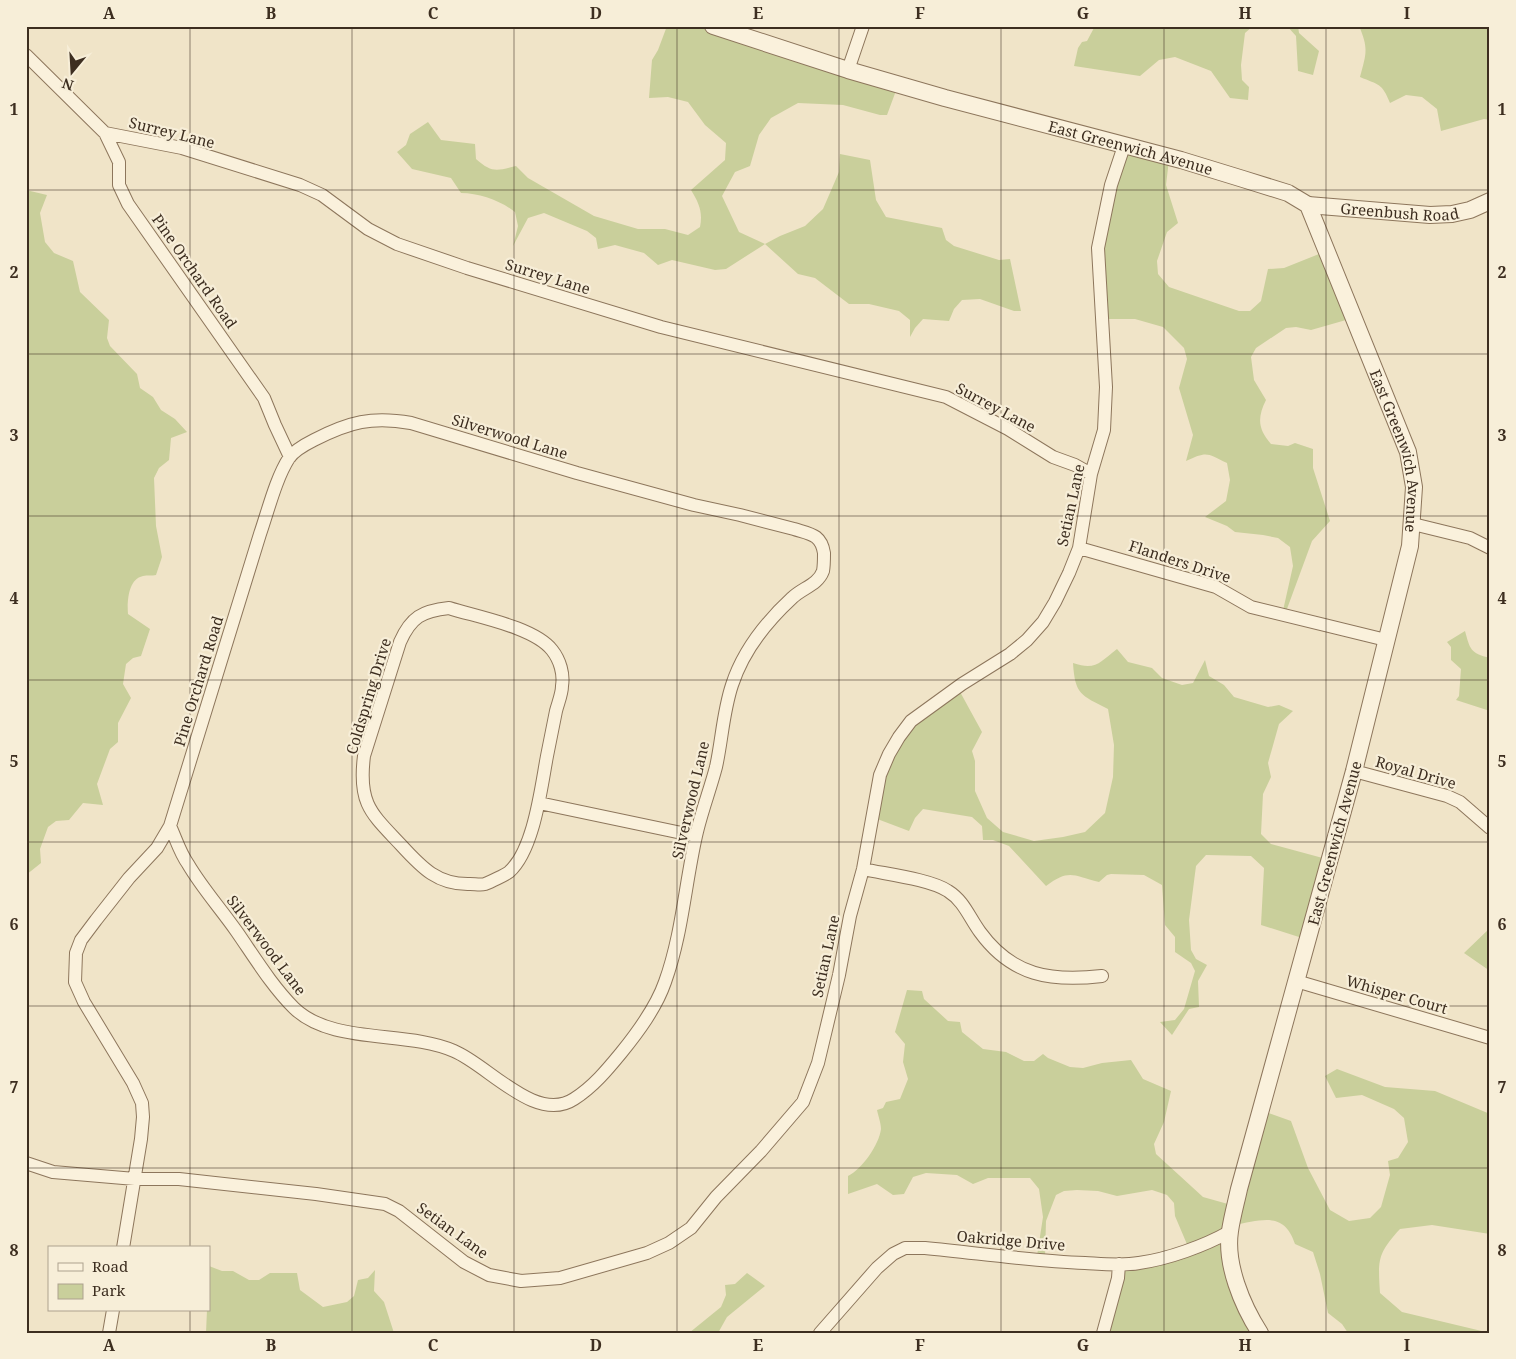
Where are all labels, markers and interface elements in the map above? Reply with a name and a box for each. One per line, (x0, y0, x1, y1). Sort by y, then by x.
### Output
text: A (103, 2, 116, 24)
text: B (266, 2, 277, 24)
text: C (428, 2, 439, 24)
text: D (590, 2, 602, 24)
text: E (753, 2, 763, 24)
text: F (915, 2, 925, 24)
text: G (1077, 2, 1089, 24)
text: H (1238, 2, 1252, 24)
text: I (1404, 2, 1410, 24)
north arrow (48, 48, 98, 98)
text: N (60, 74, 76, 96)
text: 1 (9, 98, 19, 120)
text: 1 (1497, 98, 1507, 120)
street label: Surrey Lane (127, 112, 217, 152)
street label: East Greenwich Avenue (1046, 116, 1215, 179)
street label: Greenbush Road (1340, 198, 1461, 225)
street label: Pine Orchard Road (148, 210, 242, 332)
street label: Surrey Lane (503, 254, 593, 298)
text: 2 (9, 261, 19, 283)
text: 2 (1497, 261, 1507, 283)
street label: East Greenwich Avenue (1366, 366, 1424, 533)
street label: Surrey Lane (953, 378, 1039, 436)
street label: Silverwood Lane (450, 409, 570, 463)
text: 3 (9, 424, 19, 446)
text: 3 (1497, 424, 1507, 446)
street label: Setian Lane (1052, 462, 1088, 548)
street label: Flanders Drive (1126, 535, 1234, 587)
text: 4 (9, 587, 19, 609)
text: 4 (1497, 587, 1507, 609)
street label: Pine Orchard Road (169, 613, 227, 749)
street label: Coldspring Drive (341, 635, 395, 757)
street label: Silverwood Lane (667, 739, 713, 861)
text: 5 (9, 750, 19, 772)
text: 5 (1497, 750, 1507, 772)
street label: Royal Drive (1373, 751, 1459, 793)
street label: East Greenwich Avenue (1302, 759, 1366, 927)
street label: Silverwood Lane (223, 891, 311, 999)
text: 6 (9, 913, 19, 935)
street label: Setian Lane (807, 913, 843, 999)
text: 6 (1497, 913, 1507, 935)
street label: Whisper Court (1344, 970, 1450, 1018)
text: 7 (9, 1076, 19, 1098)
text: 7 (1497, 1076, 1507, 1098)
street label: Setian Lane (413, 1197, 493, 1263)
street label: Oakridge Drive (956, 1225, 1066, 1255)
text: 8 (9, 1239, 19, 1261)
text: 8 (1497, 1239, 1507, 1261)
legend (48, 1246, 210, 1312)
text: Road (92, 1256, 128, 1276)
text: Park (92, 1280, 126, 1300)
text: A (103, 1334, 116, 1356)
text: B (266, 1334, 277, 1356)
text: C (428, 1334, 439, 1356)
text: D (590, 1334, 602, 1356)
text: E (753, 1334, 763, 1356)
text: F (915, 1334, 925, 1356)
text: G (1077, 1334, 1089, 1356)
text: H (1238, 1334, 1252, 1356)
text: I (1404, 1334, 1410, 1356)

